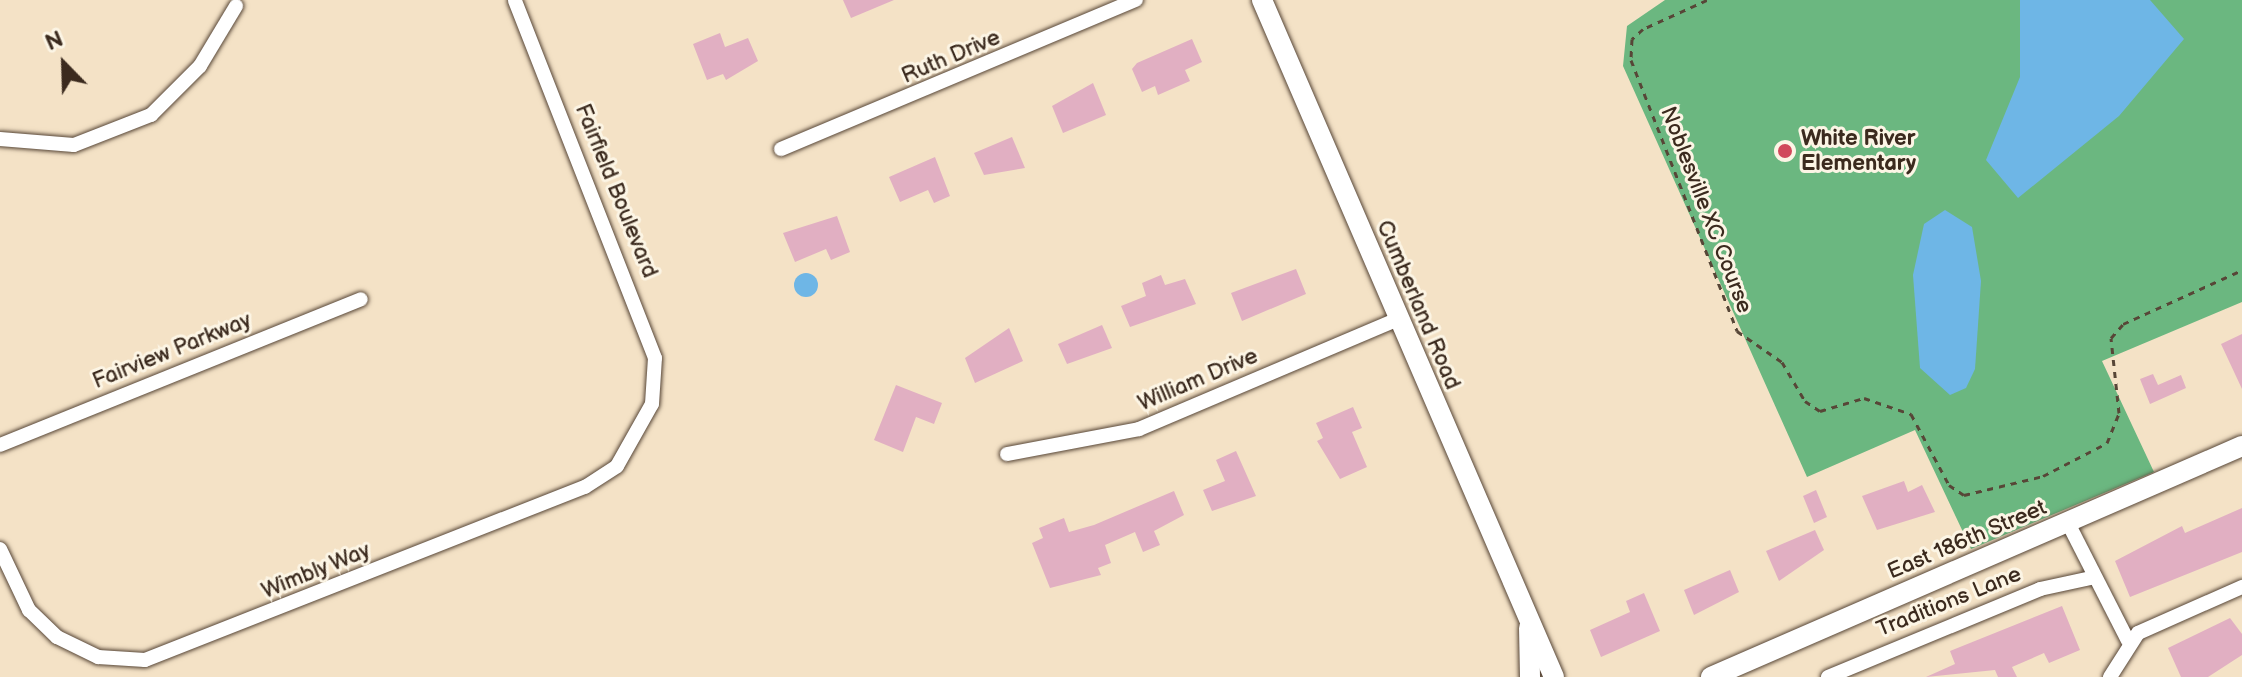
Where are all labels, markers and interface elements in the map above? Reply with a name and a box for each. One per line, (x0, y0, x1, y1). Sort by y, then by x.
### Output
north arrow (24, 24, 104, 104)
street label: Ruth Drive (898, 24, 1004, 90)
text: N (42, 26, 67, 57)
street label: Fairfield Boulevard (569, 100, 663, 282)
street label: Noblesville XC Course (1654, 102, 1758, 318)
place label: White River Elementary (1801, 125, 1916, 176)
marker: White River Elementary (1776, 142, 1794, 160)
street label: Cumberland Road (1370, 217, 1466, 393)
street label: Fairview Parkway (89, 307, 255, 395)
street label: William Drive (1134, 343, 1262, 417)
street label: East 186th Street (1883, 495, 2051, 585)
street label: Wimbly Way (257, 537, 375, 605)
street label: Traditions Lane (1873, 561, 2025, 643)

